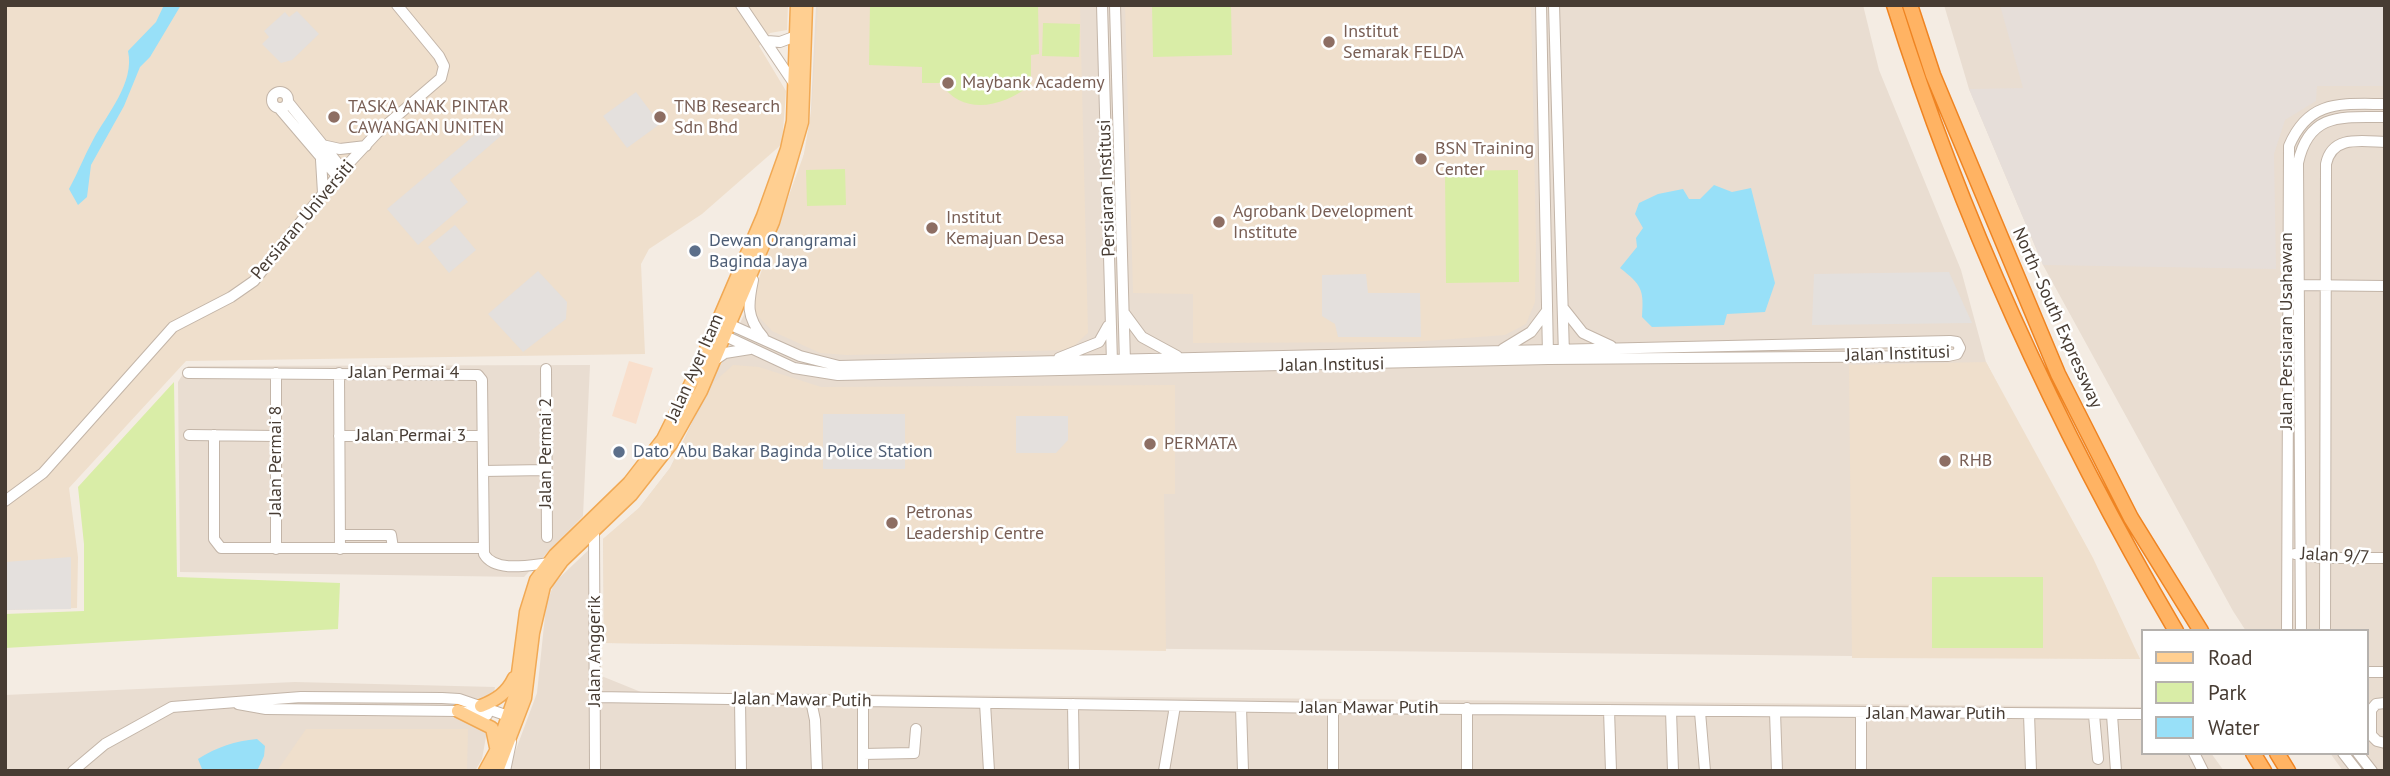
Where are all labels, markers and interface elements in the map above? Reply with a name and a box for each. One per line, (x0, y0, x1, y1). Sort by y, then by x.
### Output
place label: Institut Semarak FELDA (1343, 21, 1464, 64)
marker: Institut Semarak FELDA (1321, 34, 1337, 50)
place label: Maybank Academy (962, 72, 1105, 94)
marker: Maybank Academy (940, 75, 956, 91)
place label: TASKA ANAK PINTAR CAWANGAN UNITEN (348, 96, 509, 138)
place label: TNB Research Sdn Bhd (674, 96, 780, 138)
marker: TASKA ANAK PINTAR CAWANGAN UNITEN (326, 109, 342, 125)
marker: TNB Research Sdn Bhd (652, 109, 668, 125)
street label: Persiaran Institusi (1094, 119, 1120, 257)
place label: BSN Training Center (1435, 138, 1534, 180)
marker: BSN Training Center (1413, 151, 1429, 167)
street label: Persiaran Universiti (247, 156, 359, 284)
place label: Agrobank Development Institute (1233, 201, 1413, 244)
place label: Institut Kemajuan Desa (946, 207, 1064, 249)
marker: Agrobank Development Institute (1211, 214, 1227, 230)
marker: Institut Kemajuan Desa (924, 220, 940, 236)
street label: North–South Expressway (2007, 224, 2107, 412)
place label: Dewan Orangramai Baginda Jaya (709, 230, 857, 272)
street label: Jalan Persiaran Usahawan (2276, 232, 2298, 430)
marker: Dewan Orangramai Baginda Jaya (687, 243, 703, 259)
street label: Jalan Ayer Itam (662, 311, 728, 425)
street label: Jalan Institusi (1845, 341, 1951, 367)
street label: Jalan Institusi (1279, 353, 1385, 377)
street label: Jalan Permai 4 (349, 362, 459, 384)
street label: Jalan Permai 2 (535, 398, 557, 508)
street label: Jalan Permai 8 (265, 406, 287, 516)
street label: Jalan Permai 3 (356, 425, 466, 447)
place label: PERMATA (1164, 433, 1237, 455)
marker: PERMATA (1142, 436, 1158, 452)
place label: Dato' Abu Bakar Baginda Police Station (633, 441, 933, 463)
marker: Dato' Abu Bakar Baginda Police Station (611, 444, 627, 460)
place label: RHB (1959, 450, 1992, 472)
marker: RHB (1937, 453, 1953, 469)
place label: Petronas Leadership Centre (906, 502, 1044, 544)
marker: Petronas Leadership Centre (884, 515, 900, 531)
street label: Jalan 9/7 (2300, 543, 2370, 569)
street label: Jalan Anggerik (584, 595, 606, 707)
legend (2142, 629, 2369, 755)
text: Road (2208, 644, 2252, 671)
text: Park (2208, 679, 2247, 706)
street label: Jalan Mawar Putih (732, 688, 872, 712)
street label: Jalan Mawar Putih (1299, 697, 1439, 719)
street label: Jalan Mawar Putih (1866, 703, 2006, 725)
text: Water (2208, 714, 2260, 741)

